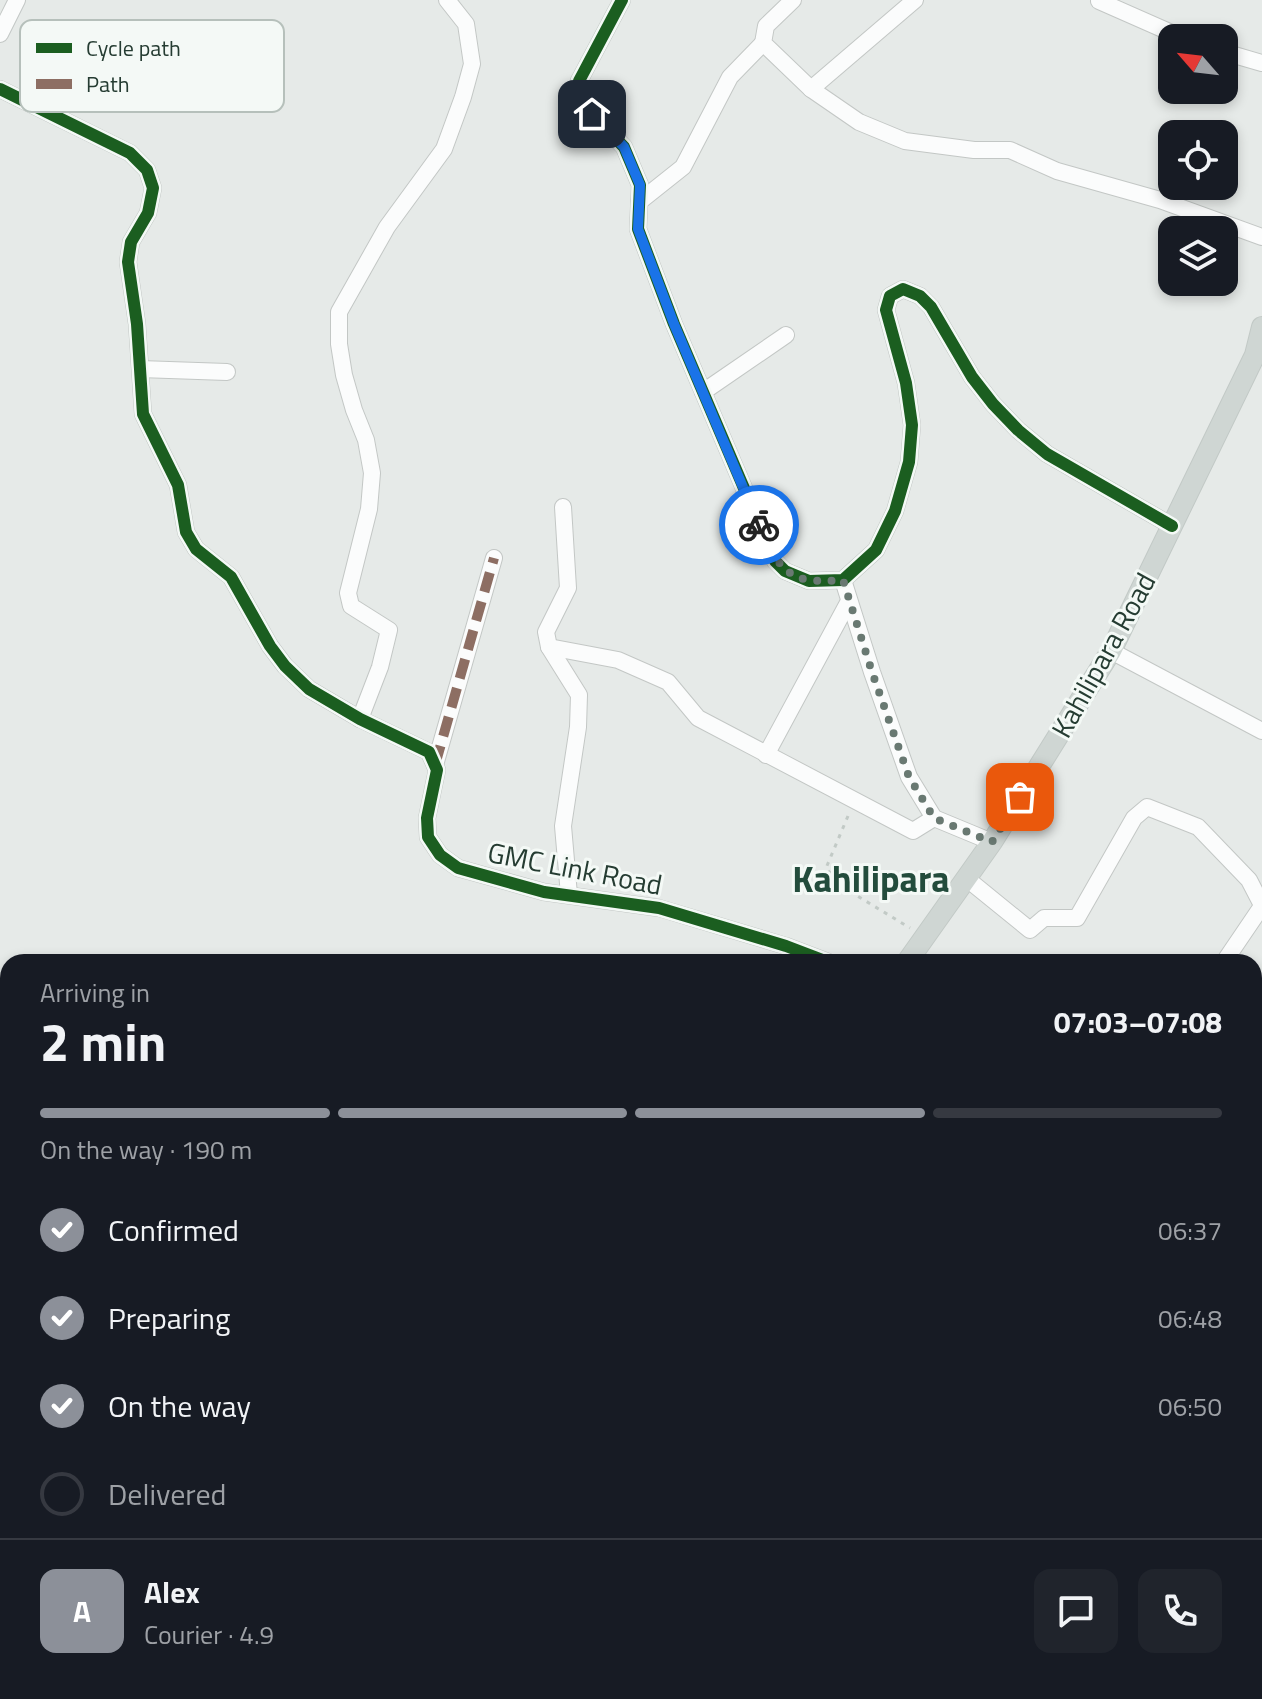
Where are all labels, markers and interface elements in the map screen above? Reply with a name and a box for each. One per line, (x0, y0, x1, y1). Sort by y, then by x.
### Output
legend (20, 20, 284, 112)
north arrow (1158, 24, 1238, 104)
map controls (1158, 24, 1238, 296)
text: Cycle path (86, 31, 181, 65)
text: Path (86, 67, 130, 101)
pin (558, 80, 626, 148)
icon: home (570, 92, 614, 136)
button: locate (1158, 120, 1238, 200)
button: layers (1158, 216, 1238, 296)
courier (719, 485, 799, 565)
icon: bike (737, 503, 781, 547)
street label: Kahilipara Road (1040, 565, 1166, 745)
pin (986, 763, 1054, 831)
icon: bag (998, 775, 1042, 819)
street label: GMC Link Road (484, 830, 666, 906)
district label: Kahilipara (792, 851, 950, 906)
text: Arriving in (40, 973, 150, 1012)
text: 07:03–07:08 (1054, 999, 1222, 1045)
text: 2 min (40, 1002, 166, 1081)
text: On the way · 190 m (40, 1130, 252, 1169)
text: Confirmed (108, 1207, 239, 1253)
icon: check (40, 1208, 84, 1252)
text: 06:37 (1158, 1211, 1222, 1250)
text: Preparing (108, 1295, 230, 1341)
icon: check (40, 1296, 84, 1340)
text: 06:48 (1158, 1299, 1222, 1338)
text: On the way (108, 1383, 251, 1429)
icon: check (40, 1384, 84, 1428)
text: 06:50 (1158, 1387, 1222, 1426)
text: Delivered (108, 1471, 226, 1517)
text: Alex (144, 1569, 200, 1615)
button: chat (1034, 1569, 1118, 1653)
button: phone (1138, 1569, 1222, 1653)
text: A (73, 1588, 91, 1634)
text: Courier · 4.9 (144, 1615, 274, 1654)

